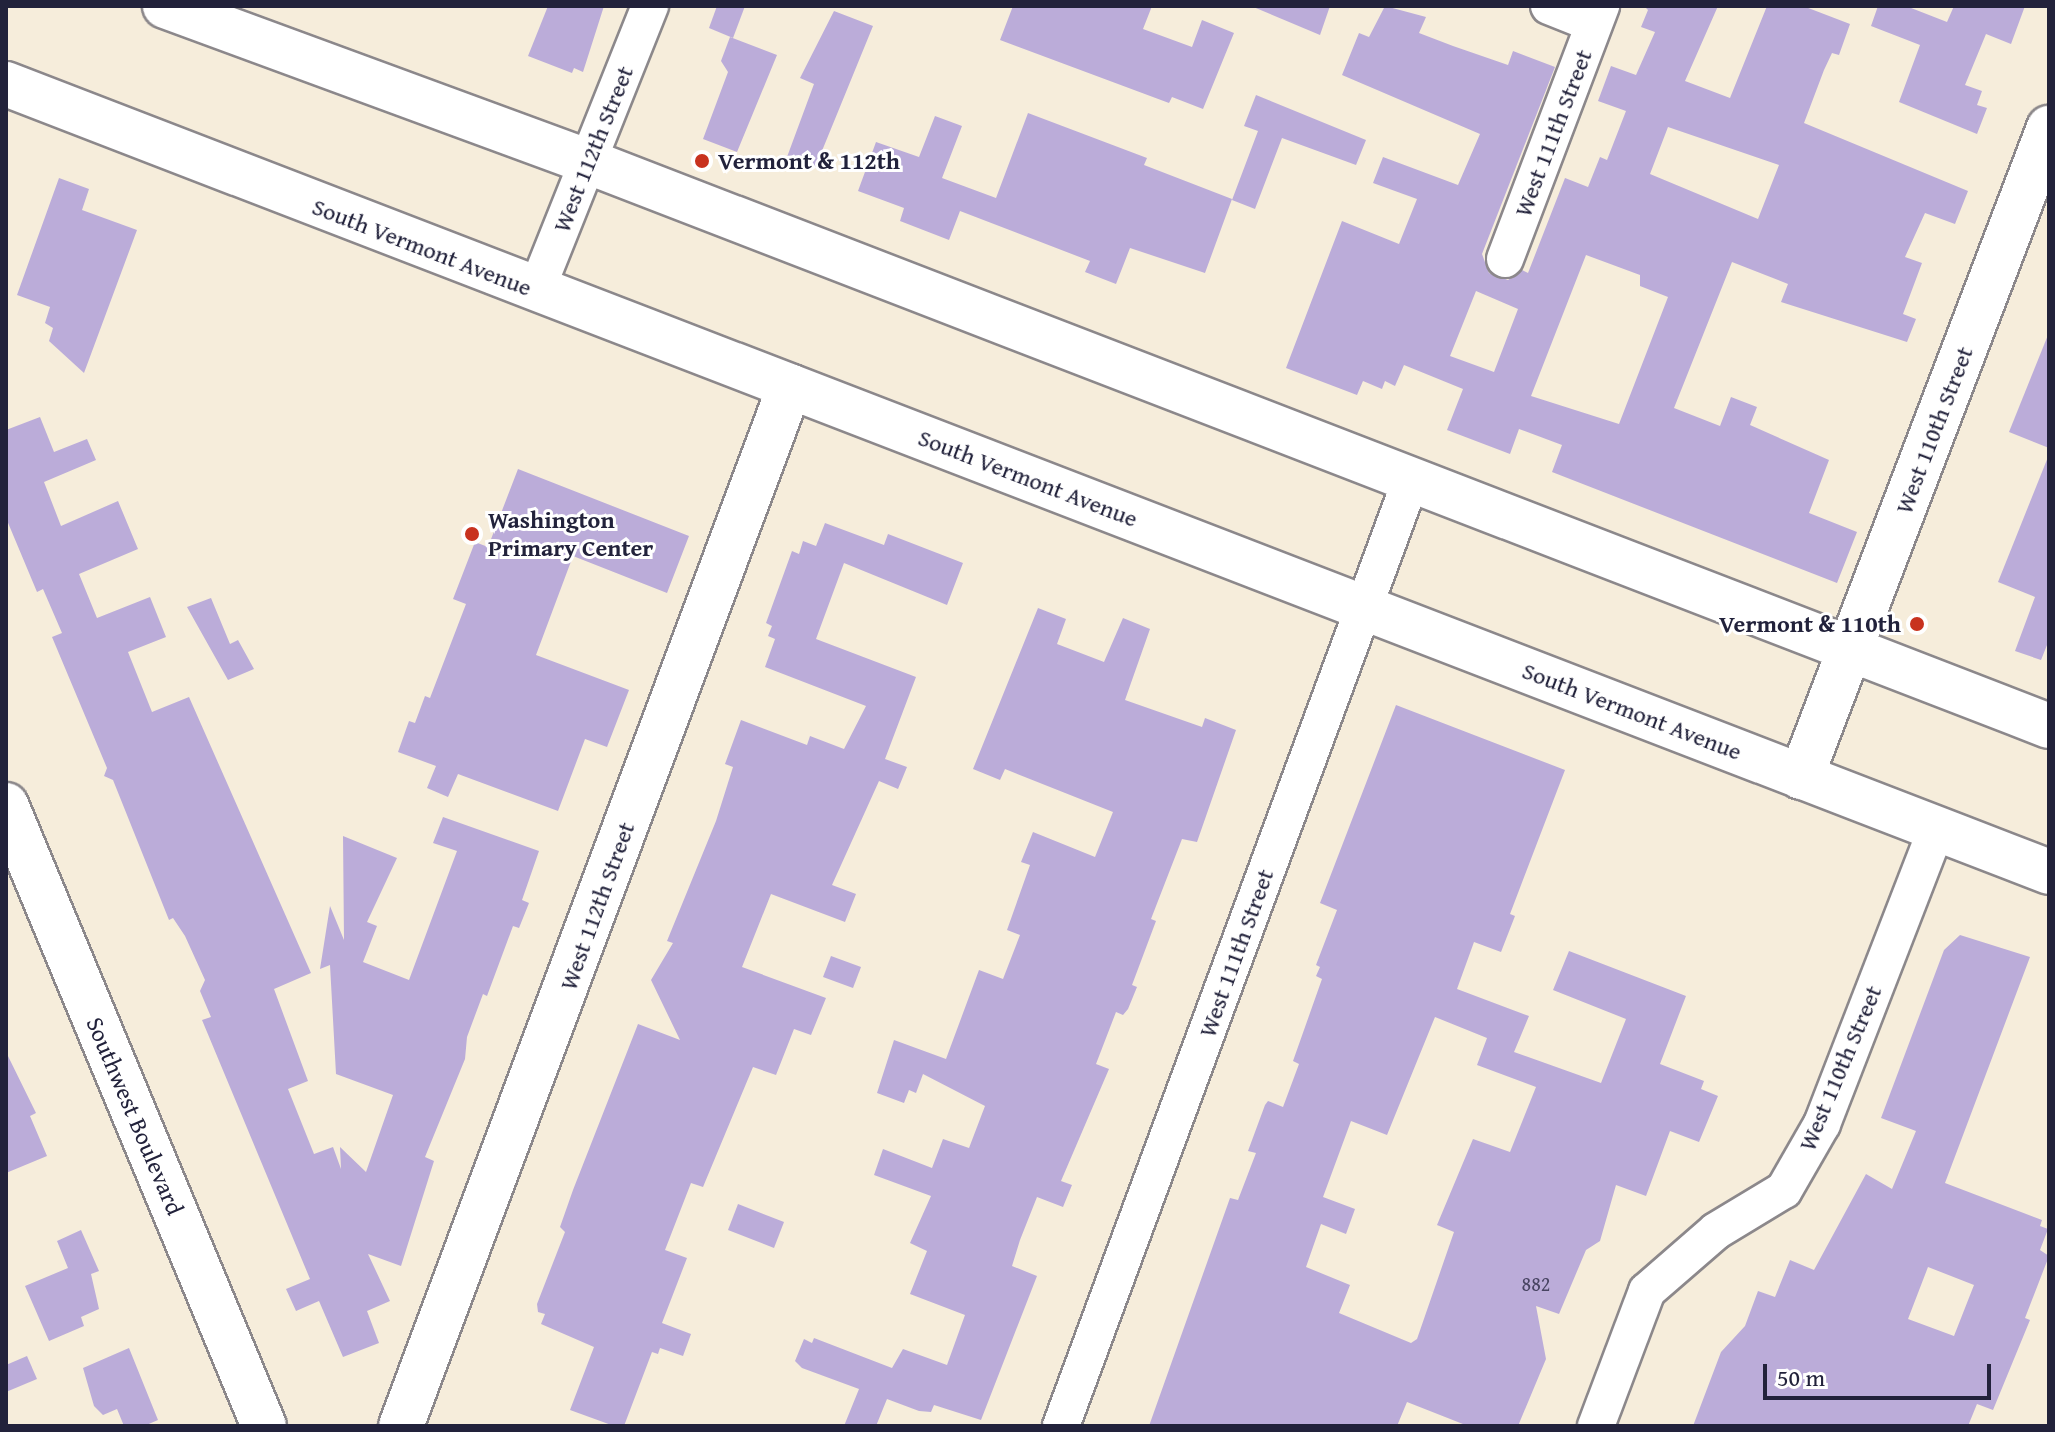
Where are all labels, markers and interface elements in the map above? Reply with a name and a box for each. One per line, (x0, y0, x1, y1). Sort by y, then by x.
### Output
street label: West 111th Street (1508, 45, 1598, 221)
street label: West 112th Street (547, 62, 639, 236)
place label: Vermont & 112th (718, 147, 900, 175)
marker: Vermont & 112th (693, 152, 711, 170)
street label: South Vermont Avenue (308, 192, 536, 302)
street label: West 110th Street (1889, 342, 1979, 518)
street label: South Vermont Avenue (914, 423, 1142, 533)
place label: Washington Primary Center (488, 506, 653, 562)
marker: Washington Primary Center (463, 525, 481, 543)
place label: Vermont & 110th (1719, 610, 1901, 638)
marker: Vermont & 110th (1908, 615, 1926, 633)
street label: South Vermont Avenue (1518, 656, 1746, 766)
street label: West 112th Street (553, 818, 641, 994)
street label: West 111th Street (1192, 865, 1280, 1041)
street label: West 110th Street (1792, 981, 1888, 1155)
street label: Southwest Boulevard (80, 1013, 190, 1219)
house number: 882 (1522, 1271, 1550, 1295)
scale bar (1767, 1348, 1995, 1398)
text: 50 m (1777, 1360, 1825, 1395)

